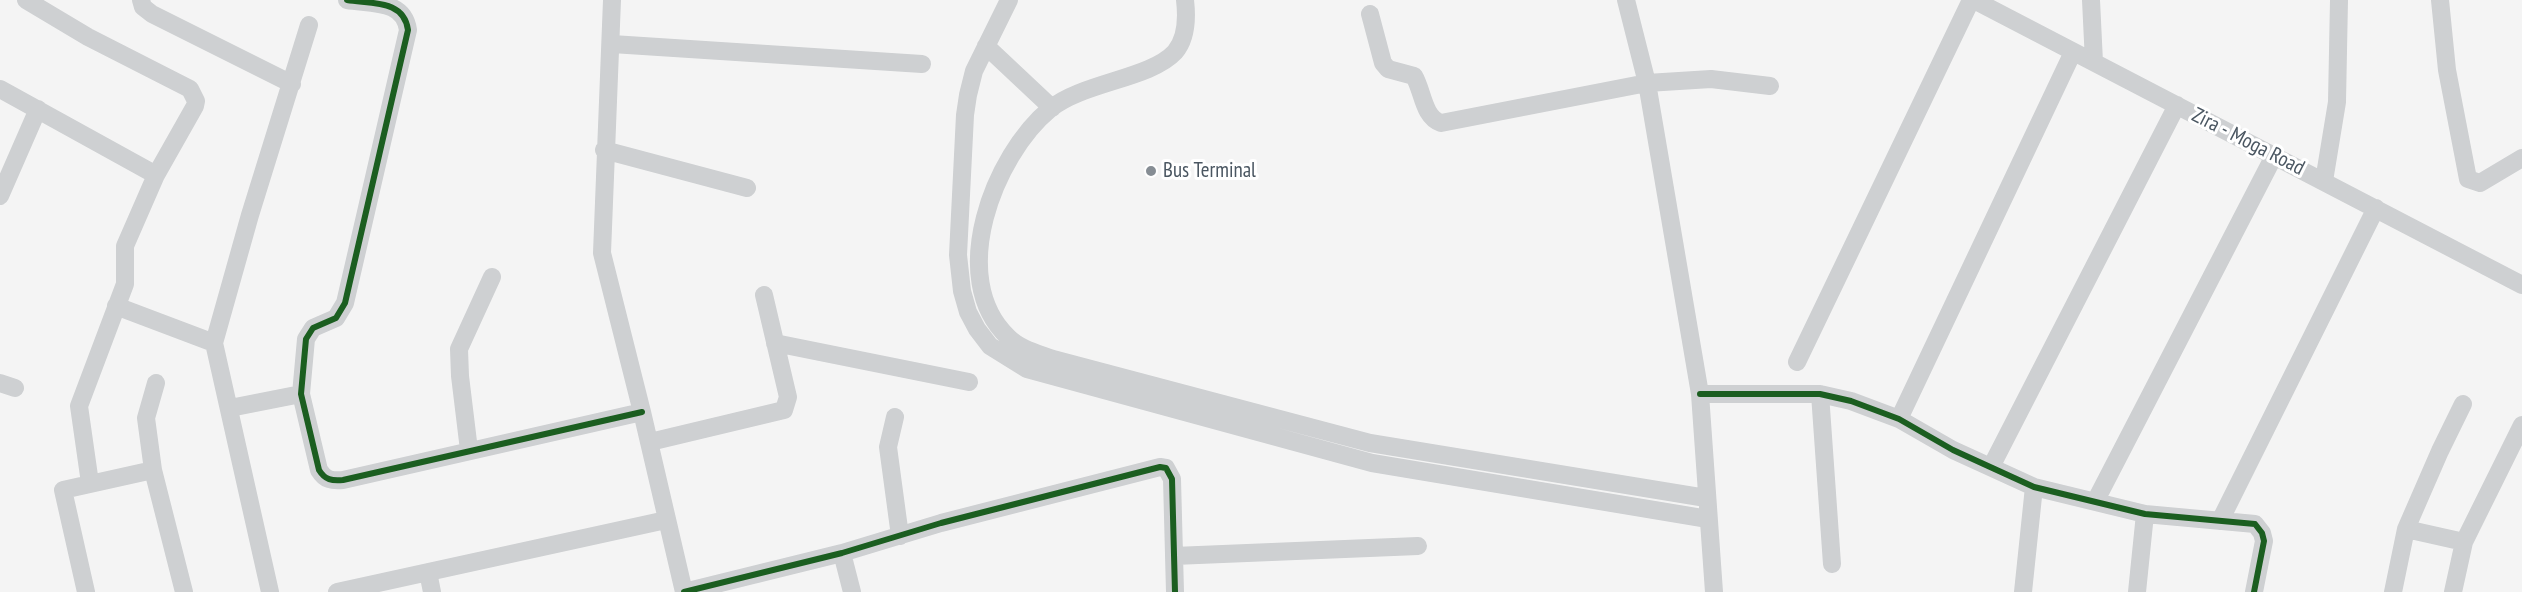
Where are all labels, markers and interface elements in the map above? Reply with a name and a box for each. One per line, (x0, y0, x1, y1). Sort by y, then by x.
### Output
street label: Zira - Moga Road (2187, 103, 2309, 181)
place label: Bus Terminal (1163, 158, 1256, 184)
marker: Bus Terminal (1144, 164, 1158, 178)

